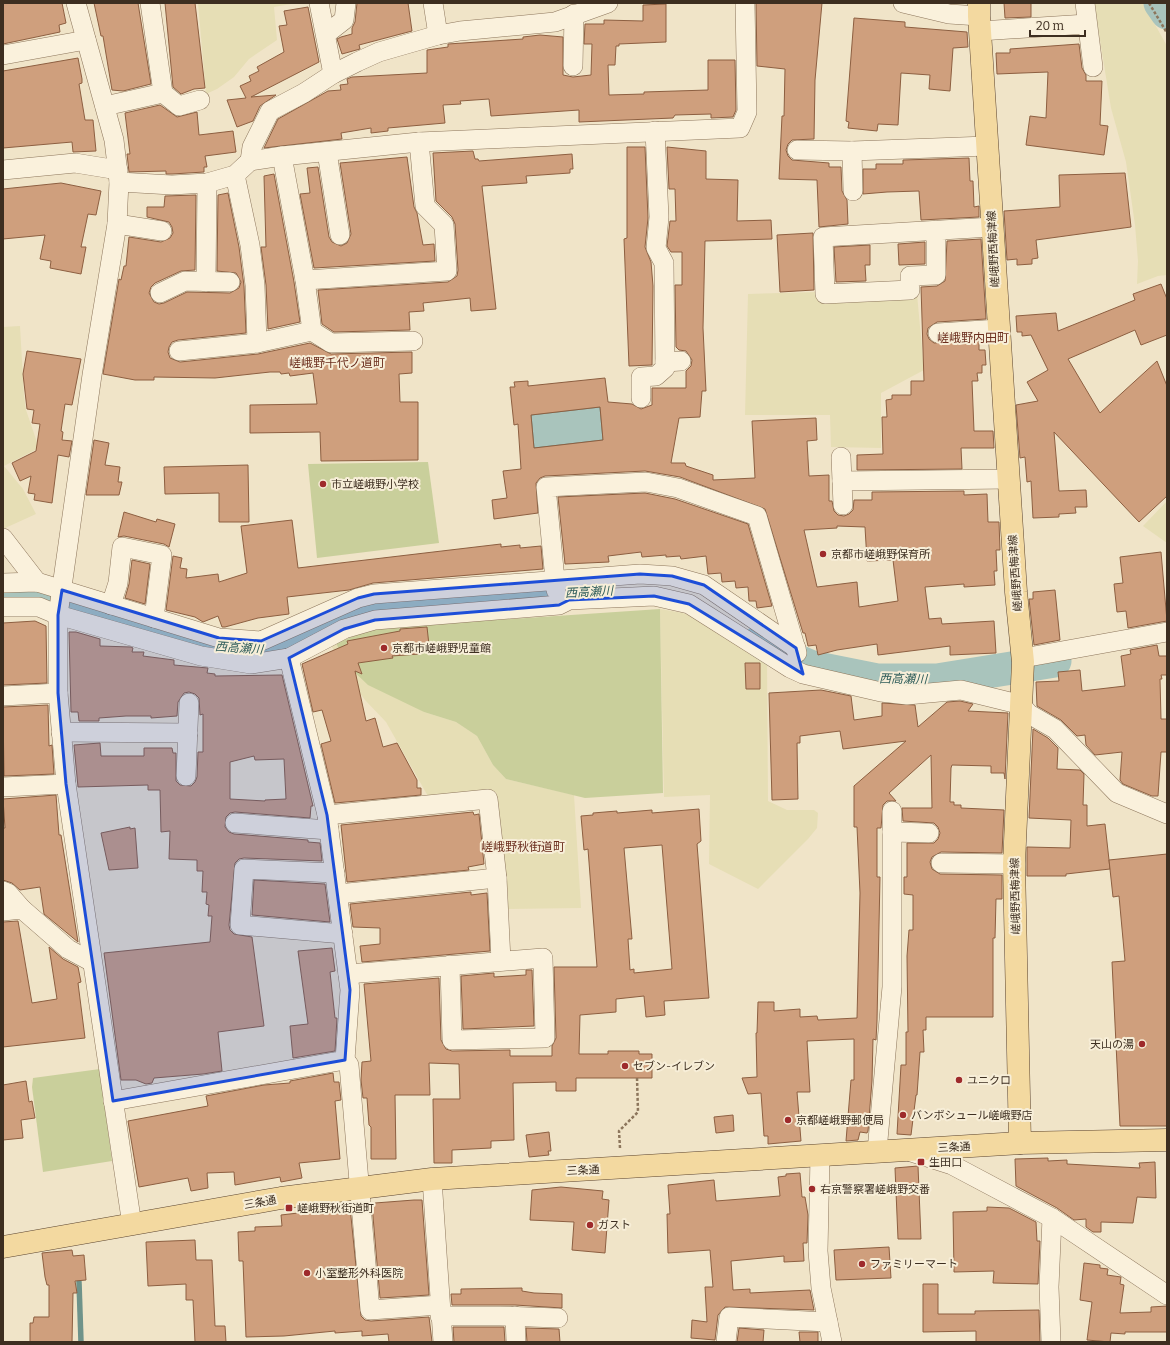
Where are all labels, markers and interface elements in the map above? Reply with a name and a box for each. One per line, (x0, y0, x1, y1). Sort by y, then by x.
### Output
scale bar (1030, 12, 1085, 38)
text: 20 m (1036, 19, 1065, 33)
street label: 嵯峨野西梅津線 (985, 210, 1002, 288)
district label: 嵯峨野内田町 (937, 331, 1009, 345)
district label: 嵯峨野千代ノ道町 (289, 356, 385, 370)
place label: 市立嵯峨野小学校 (331, 478, 419, 491)
marker: 市立嵯峨野小学校 (318, 479, 328, 489)
street label: 嵯峨野西梅津線 (1006, 534, 1025, 612)
place label: 京都市嵯峨野保育所 (831, 548, 931, 561)
marker: 京都市嵯峨野保育所 (818, 549, 828, 559)
water label: 西高瀬川 (565, 584, 615, 600)
water label: 西高瀬川 (215, 639, 265, 657)
place label: 京都市嵯峨野児童館 (392, 642, 491, 655)
marker: 京都市嵯峨野児童館 (379, 643, 389, 653)
water label: 西高瀬川 (879, 672, 929, 686)
district label: 嵯峨野秋街道町 (481, 840, 565, 854)
street label: 嵯峨野西梅津線 (1008, 857, 1023, 935)
place label: 天山の湯 (1090, 1038, 1134, 1051)
marker: 天山の湯 (1137, 1039, 1147, 1049)
place label: セブン-イレブン (633, 1060, 715, 1073)
marker: セブン-イレブン (620, 1061, 630, 1071)
place label: ユニクロ (967, 1074, 1011, 1087)
marker: ユニクロ (954, 1075, 964, 1085)
place label: バンボシュール嵯峨野店 (911, 1109, 1033, 1122)
marker: バンボシュール嵯峨野店 (898, 1110, 908, 1120)
place label: 京都嵯峨野郵便局 (796, 1114, 884, 1127)
marker: 京都嵯峨野郵便局 (783, 1115, 793, 1125)
street label: 三条通 (937, 1140, 971, 1155)
place label: 生田口 (929, 1156, 962, 1169)
marker: 生田口 (916, 1157, 926, 1167)
street label: 三条通 (566, 1163, 600, 1178)
place label: 右京警察署嵯峨野交番 (820, 1183, 930, 1196)
marker: 右京警察署嵯峨野交番 (807, 1184, 817, 1194)
street label: 三条通 (243, 1193, 277, 1212)
place label: 嵯峨野秋街道町 (297, 1202, 374, 1215)
marker: 嵯峨野秋街道町 (284, 1203, 294, 1213)
place label: ガスト (598, 1219, 631, 1232)
marker: ガスト (585, 1220, 595, 1230)
place label: ファミリーマート (870, 1258, 958, 1271)
marker: ファミリーマート (857, 1259, 867, 1269)
place label: 小室整形外科医院 (315, 1267, 403, 1280)
marker: 小室整形外科医院 (302, 1268, 312, 1278)

